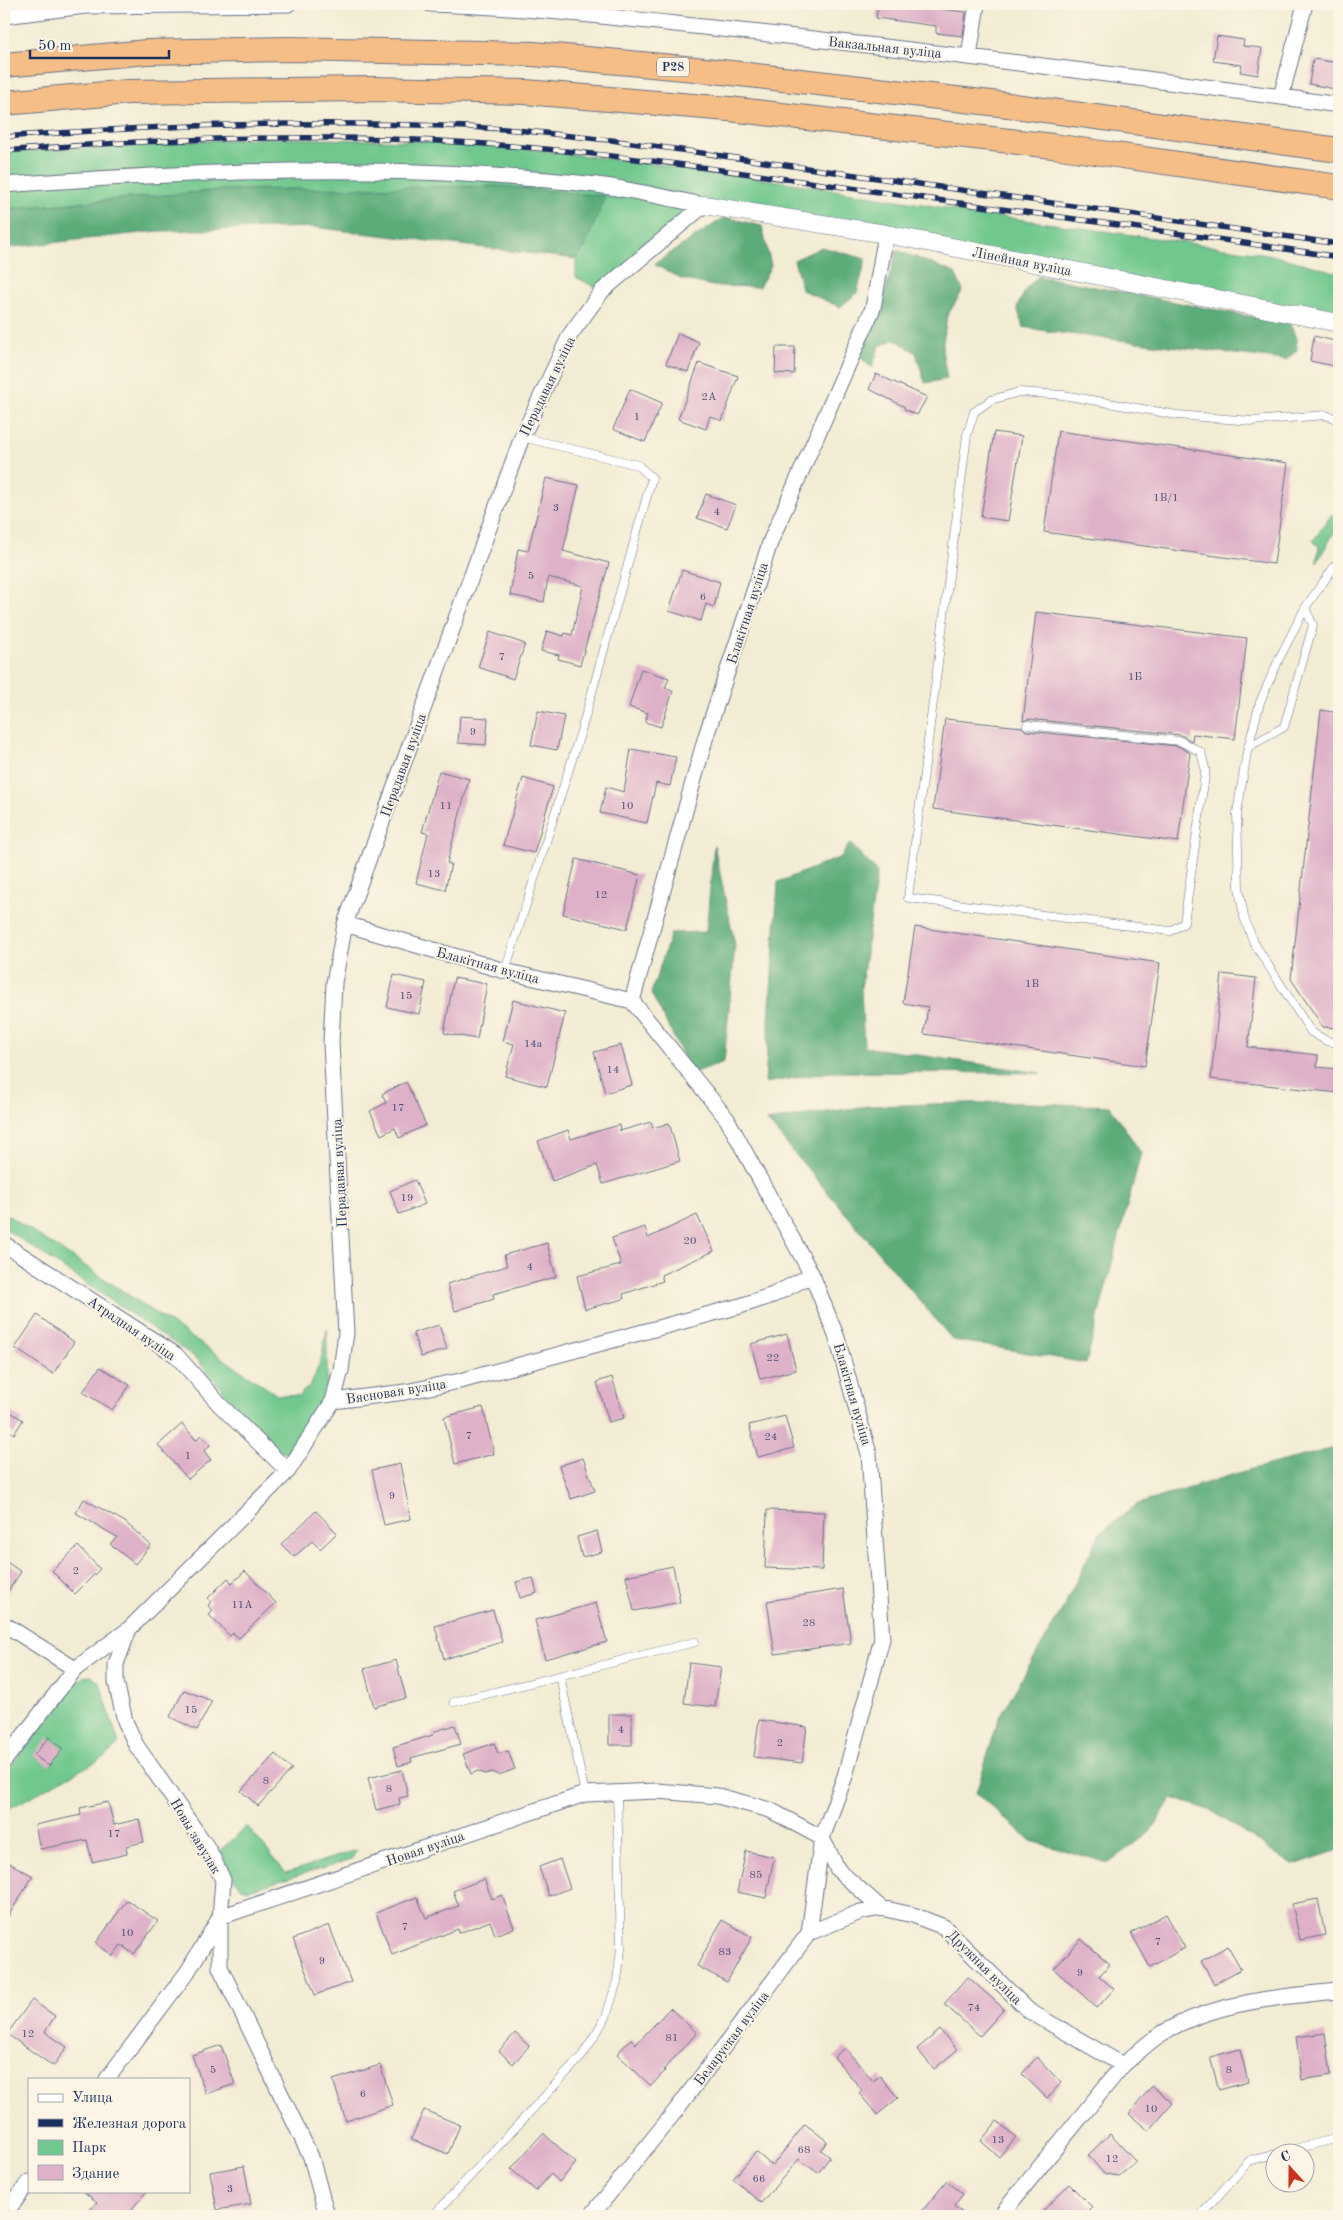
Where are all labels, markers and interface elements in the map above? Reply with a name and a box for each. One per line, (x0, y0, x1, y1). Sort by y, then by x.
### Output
scale bar (30, 28, 169, 60)
street label: Вакзальная вуліца (827, 35, 942, 61)
text: 50 m (38, 39, 72, 54)
road number: Р28 (657, 58, 689, 76)
street label: Лінейная вуліца (971, 245, 1073, 278)
street label: Перадавая вуліца (518, 334, 578, 439)
house number: 2А (702, 392, 717, 403)
house number: 1 (634, 412, 640, 423)
house number: 1В/1 (1153, 493, 1179, 504)
house number: 3 (553, 503, 559, 514)
house number: 4 (714, 507, 720, 518)
street label: Блакітная вуліца (725, 561, 771, 666)
house number: 5 (528, 571, 534, 582)
house number: 6 (700, 592, 706, 603)
house number: 7 (499, 652, 505, 663)
house number: 1Б (1128, 672, 1142, 683)
street label: Перадавая вуліца (379, 712, 429, 819)
house number: 9 (470, 727, 476, 738)
house number: 11 (440, 801, 452, 812)
house number: 10 (621, 801, 633, 812)
house number: 13 (428, 869, 440, 880)
house number: 12 (595, 890, 607, 901)
street label: Блакітная вуліца (435, 946, 541, 986)
house number: 1В (1025, 979, 1039, 990)
house number: 15 (400, 991, 412, 1002)
house number: 14а (524, 1039, 543, 1050)
house number: 14 (607, 1065, 619, 1076)
house number: 17 (392, 1103, 404, 1114)
street label: Перадавая вуліца (330, 1118, 350, 1228)
house number: 19 (401, 1193, 413, 1204)
house number: 20 (684, 1236, 696, 1247)
house number: 4 (527, 1262, 533, 1273)
street label: Атрадная вуліца (85, 1294, 178, 1363)
street label: Блакітная вуліца (831, 1341, 873, 1447)
house number: 22 (767, 1353, 779, 1364)
street label: Вясновая вуліца (345, 1377, 447, 1407)
house number: 7 (466, 1431, 472, 1442)
house number: 24 (765, 1432, 777, 1443)
house number: 1 (185, 1451, 191, 1462)
house number: 9 (389, 1491, 395, 1502)
house number: 2 (73, 1566, 79, 1577)
house number: 11А (231, 1600, 253, 1611)
house number: 28 (803, 1618, 815, 1629)
house number: 15 (185, 1705, 197, 1716)
house number: 4 (618, 1725, 624, 1736)
house number: 2 (777, 1738, 783, 1749)
house number: 8 (263, 1776, 269, 1787)
house number: 8 (386, 1784, 392, 1795)
street label: Новы завулак (167, 1796, 223, 1877)
house number: 17 (108, 1829, 120, 1840)
street label: Новая вуліца (384, 1829, 466, 1869)
house number: 85 (750, 1870, 762, 1881)
house number: 7 (402, 1922, 408, 1933)
house number: 10 (121, 1928, 133, 1939)
street label: Дружная вуліца (944, 1928, 1024, 2008)
house number: 7 (1155, 1937, 1161, 1948)
house number: 83 (719, 1947, 731, 1958)
house number: 9 (319, 1956, 325, 1967)
house number: 9 (1077, 1968, 1083, 1979)
street label: Беларуская вуліца (692, 1989, 772, 2088)
house number: 74 (968, 2003, 980, 2014)
house number: 12 (22, 2029, 34, 2040)
house number: 81 (666, 2033, 678, 2044)
house number: 5 (210, 2065, 216, 2076)
house number: 8 (1226, 2065, 1232, 2076)
legend (28, 2078, 190, 2192)
house number: 6 (360, 2089, 366, 2100)
text: Улица (72, 2091, 113, 2106)
house number: 10 (1145, 2104, 1157, 2115)
text: Железная дорога (72, 2117, 187, 2132)
house number: 13 (992, 2135, 1004, 2146)
text: Парк (72, 2141, 107, 2156)
north arrow (1266, 2142, 1316, 2192)
house number: 68 (798, 2145, 810, 2156)
text: С (1279, 2149, 1293, 2165)
house number: 12 (1106, 2154, 1118, 2165)
text: Здание (72, 2167, 119, 2182)
house number: 66 (753, 2174, 765, 2185)
house number: 3 (227, 2184, 233, 2195)

